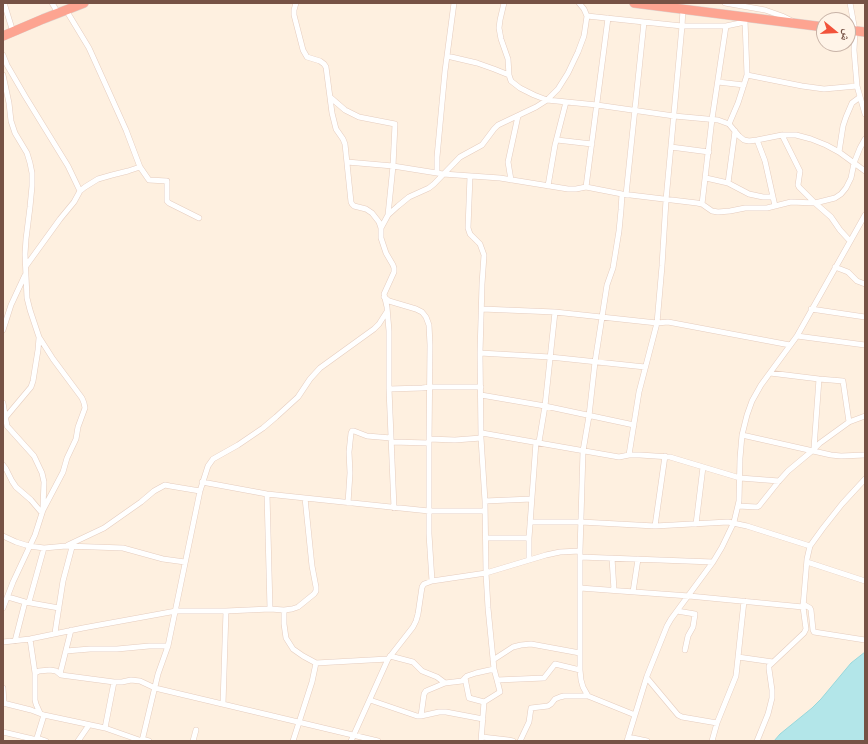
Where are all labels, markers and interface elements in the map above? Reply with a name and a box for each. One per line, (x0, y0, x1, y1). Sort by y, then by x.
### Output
north arrow (816, 12, 856, 52)
text: ش (839, 28, 854, 43)

